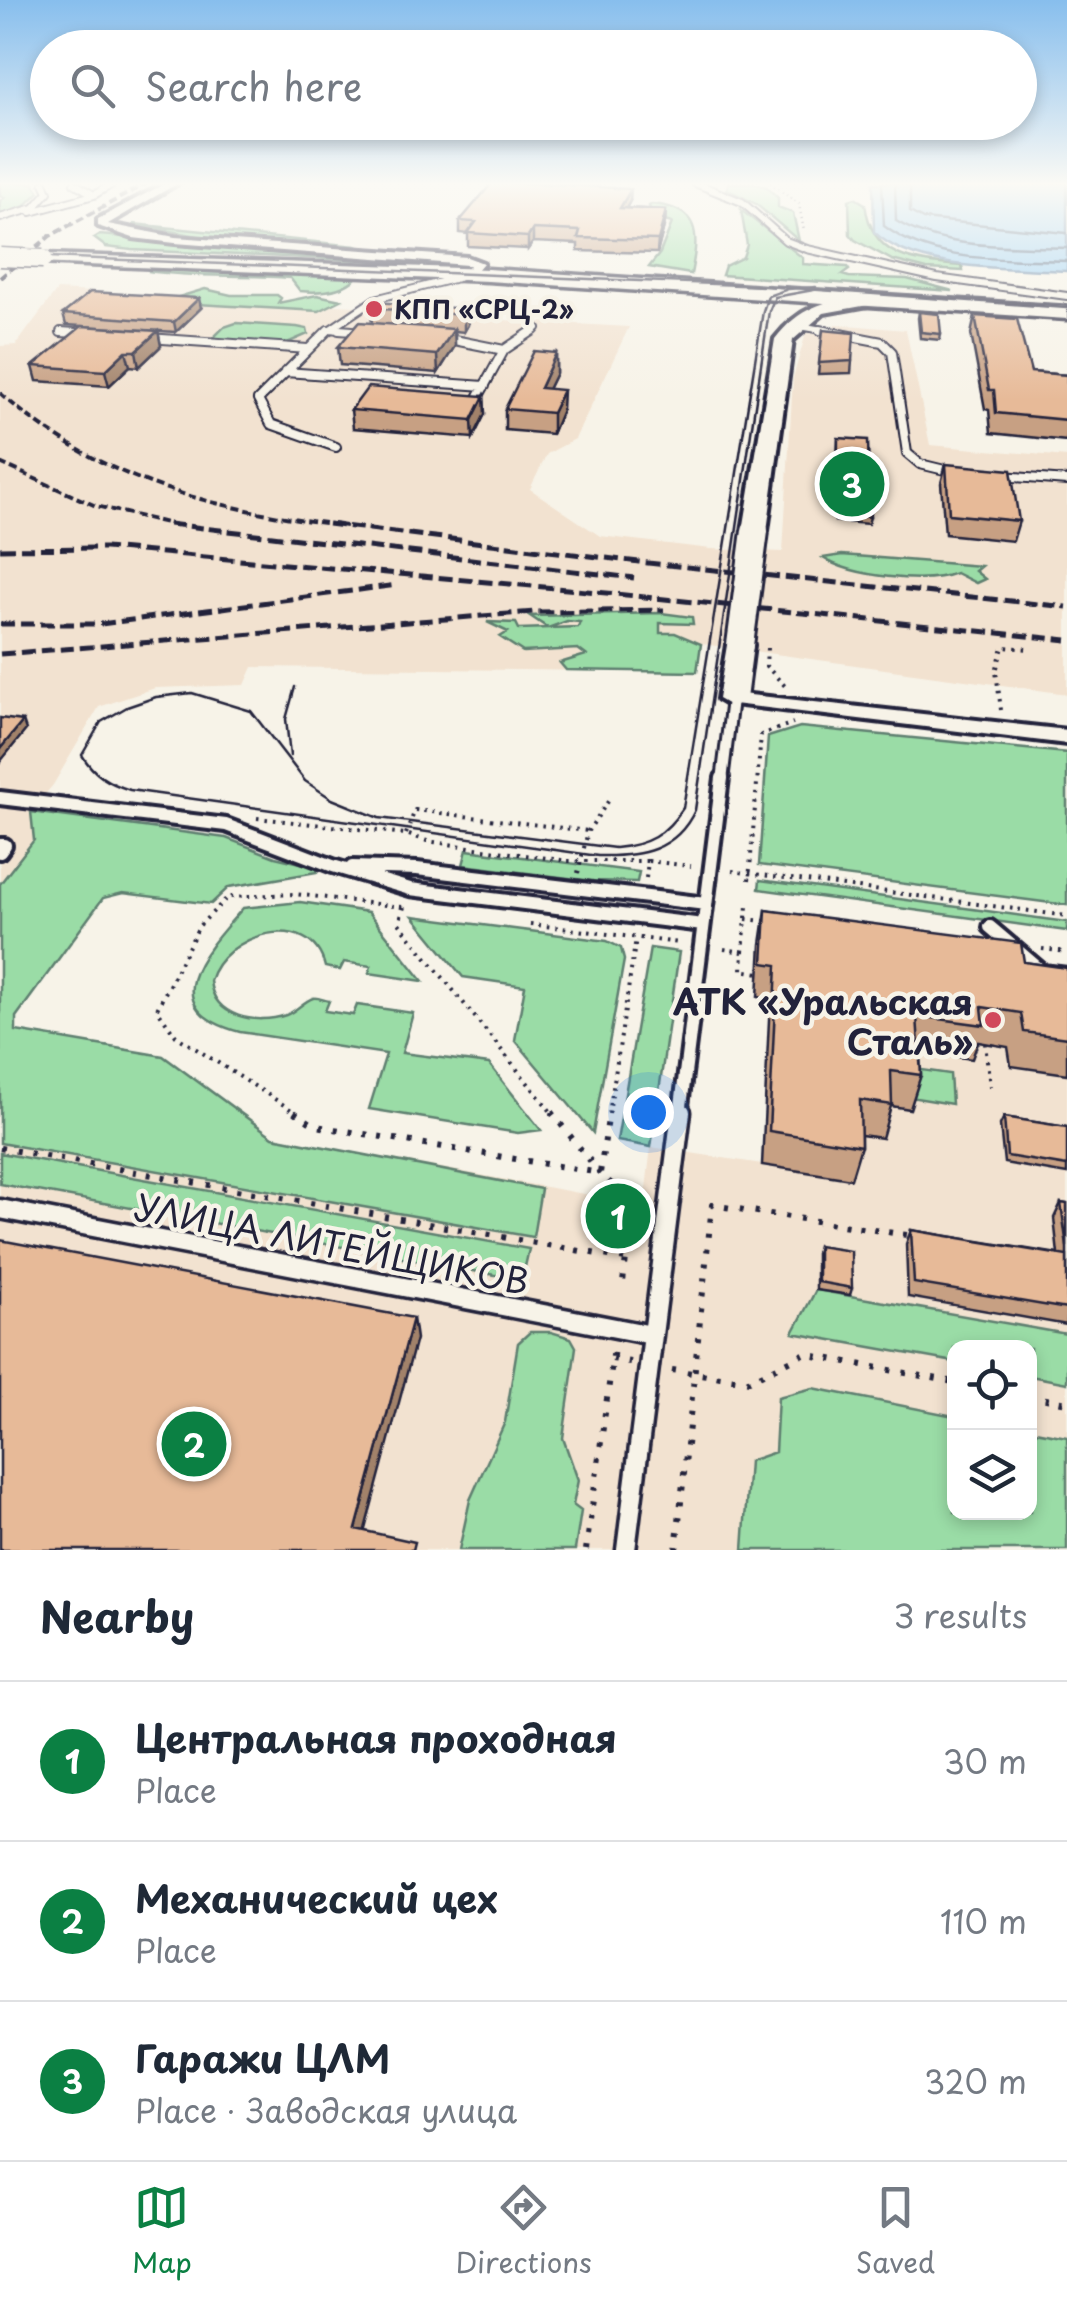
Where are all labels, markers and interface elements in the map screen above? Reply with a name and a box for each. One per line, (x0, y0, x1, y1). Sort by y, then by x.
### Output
search box (30, 30, 1037, 140)
text: Search here (145, 57, 362, 114)
icon: search (65, 58, 120, 113)
place label: КПП «СРЦ-2» (394, 290, 574, 328)
marker: КПП «СРЦ-2» (363, 298, 385, 320)
pin: 3 (820, 446, 884, 522)
place label: АТК «Уральская Сталь» (672, 974, 973, 1067)
marker: АТК «Уральская Сталь» (982, 1009, 1004, 1031)
your location (623, 1087, 674, 1138)
pin: 1 (586, 1178, 650, 1254)
street label: УЛИЦА ЛИТЕЙЩИКОВ (130, 1179, 534, 1307)
map controls (947, 1340, 1037, 1520)
button: locate (947, 1340, 1037, 1430)
pin: 2 (162, 1406, 226, 1482)
button: layers (947, 1430, 1037, 1520)
text: Nearby (40, 1584, 194, 1647)
text: 3 results (893, 1591, 1027, 1639)
text: Центральная проходная (135, 1709, 617, 1766)
text: 1 (65, 1737, 80, 1785)
text: 30 m (943, 1737, 1027, 1785)
text: Place (135, 1766, 217, 1814)
text: Механический цех (135, 1869, 498, 1926)
text: 2 (61, 1897, 84, 1945)
text: 110 m (940, 1897, 1027, 1945)
text: Place (135, 1926, 217, 1974)
text: Гаражи ЦЛМ (135, 2029, 390, 2086)
text: 3 (62, 2057, 83, 2105)
text: 320 m (924, 2057, 1027, 2105)
text: Place · Заводская улица (135, 2086, 517, 2134)
tab: Map (132, 2180, 192, 2283)
tab: Directions (456, 2180, 592, 2283)
tab: Saved (856, 2180, 935, 2283)

